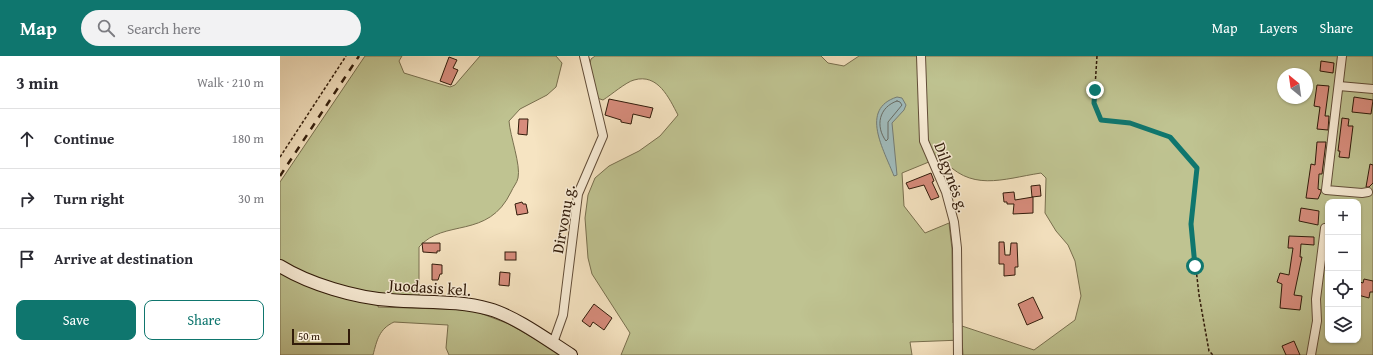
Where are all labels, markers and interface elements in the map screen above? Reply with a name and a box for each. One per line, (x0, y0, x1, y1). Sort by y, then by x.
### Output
search box (81, 10, 361, 46)
text: Map (20, 14, 57, 42)
icon: search (95, 17, 117, 39)
text: Search here (127, 18, 201, 39)
text: Map (1212, 18, 1238, 38)
text: Layers (1260, 18, 1298, 38)
text: Share (1320, 18, 1353, 38)
north arrow (1277, 68, 1313, 104)
text: 3 min (16, 70, 58, 95)
text: Walk · 210 m (197, 73, 264, 92)
route end (1086, 81, 1104, 99)
icon: ahead (16, 128, 38, 150)
text: Continue (54, 128, 115, 149)
text: 180 m (232, 129, 264, 148)
street label: Dilgynės g. (928, 139, 976, 215)
street label: Dirvonų g. (545, 183, 581, 255)
icon: right (16, 188, 38, 210)
text: Turn right (54, 188, 125, 209)
text: 30 m (238, 189, 264, 208)
map controls (1325, 199, 1361, 343)
button: + (1325, 199, 1361, 235)
button: − (1325, 235, 1361, 271)
icon: arrive (16, 248, 38, 270)
text: Arrive at destination (54, 248, 193, 269)
route start (1186, 257, 1204, 275)
button: locate (1325, 271, 1361, 307)
street label: Juodasis kel. (386, 272, 472, 302)
button: Save (16, 300, 136, 340)
button: Share (144, 300, 264, 340)
button: layers (1325, 307, 1361, 343)
scale bar (292, 327, 350, 346)
text: 50 m (298, 328, 320, 344)

